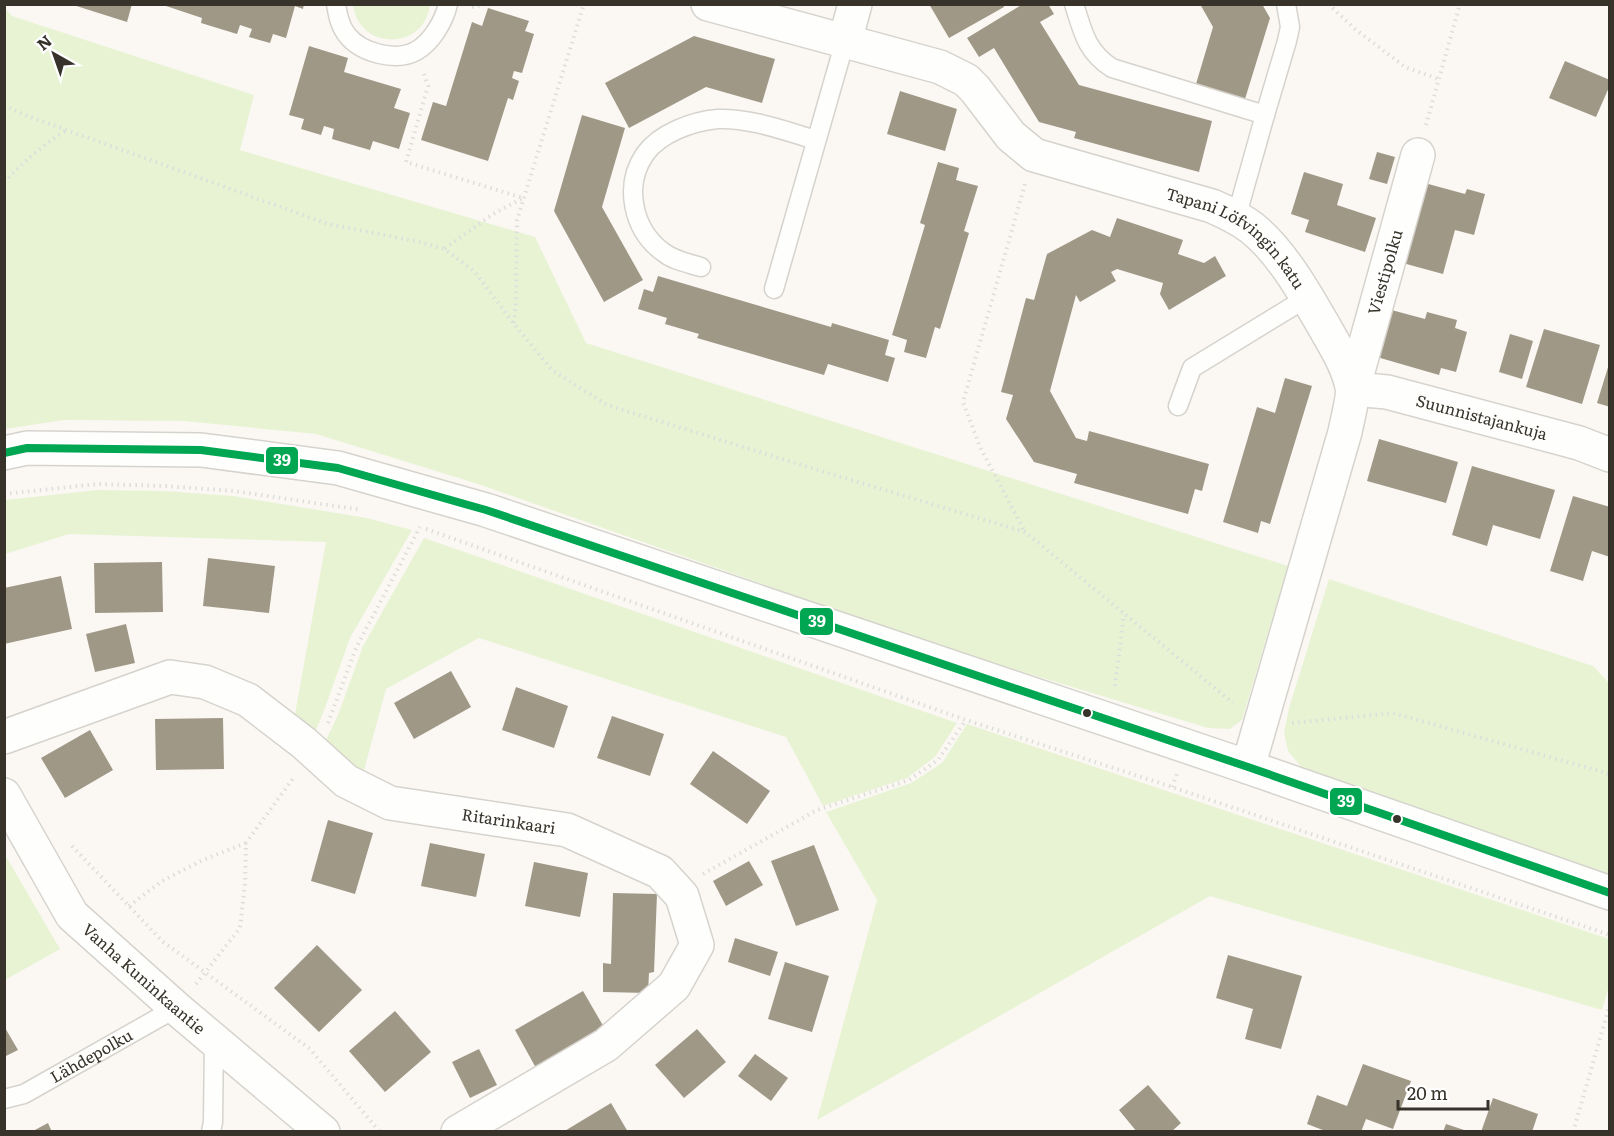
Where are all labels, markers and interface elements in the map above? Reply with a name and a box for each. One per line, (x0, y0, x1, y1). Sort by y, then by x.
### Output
north arrow (24, 24, 84, 84)
text: N (31, 28, 57, 55)
street label: Tapani Löfvingin katu (1163, 180, 1312, 293)
street label: Viestipolku (1360, 226, 1408, 317)
street label: Suunnistajankuja (1414, 387, 1551, 445)
line badge: 39 (265, 446, 299, 475)
text: 39 (273, 447, 291, 471)
line badge: 39 (799, 607, 834, 636)
text: 39 (808, 608, 826, 632)
unlabelled marker (1081, 707, 1093, 719)
line badge: 39 (1329, 787, 1363, 816)
text: 39 (1337, 788, 1355, 812)
street label: Ritarinkaari (460, 801, 557, 839)
unlabelled marker (1391, 813, 1403, 825)
street label: Vanha Kuninkaantie (78, 917, 211, 1039)
street label: Lähdepolku (45, 1022, 136, 1088)
scale bar (1398, 1073, 1488, 1111)
text: 20 m (1407, 1079, 1448, 1106)

